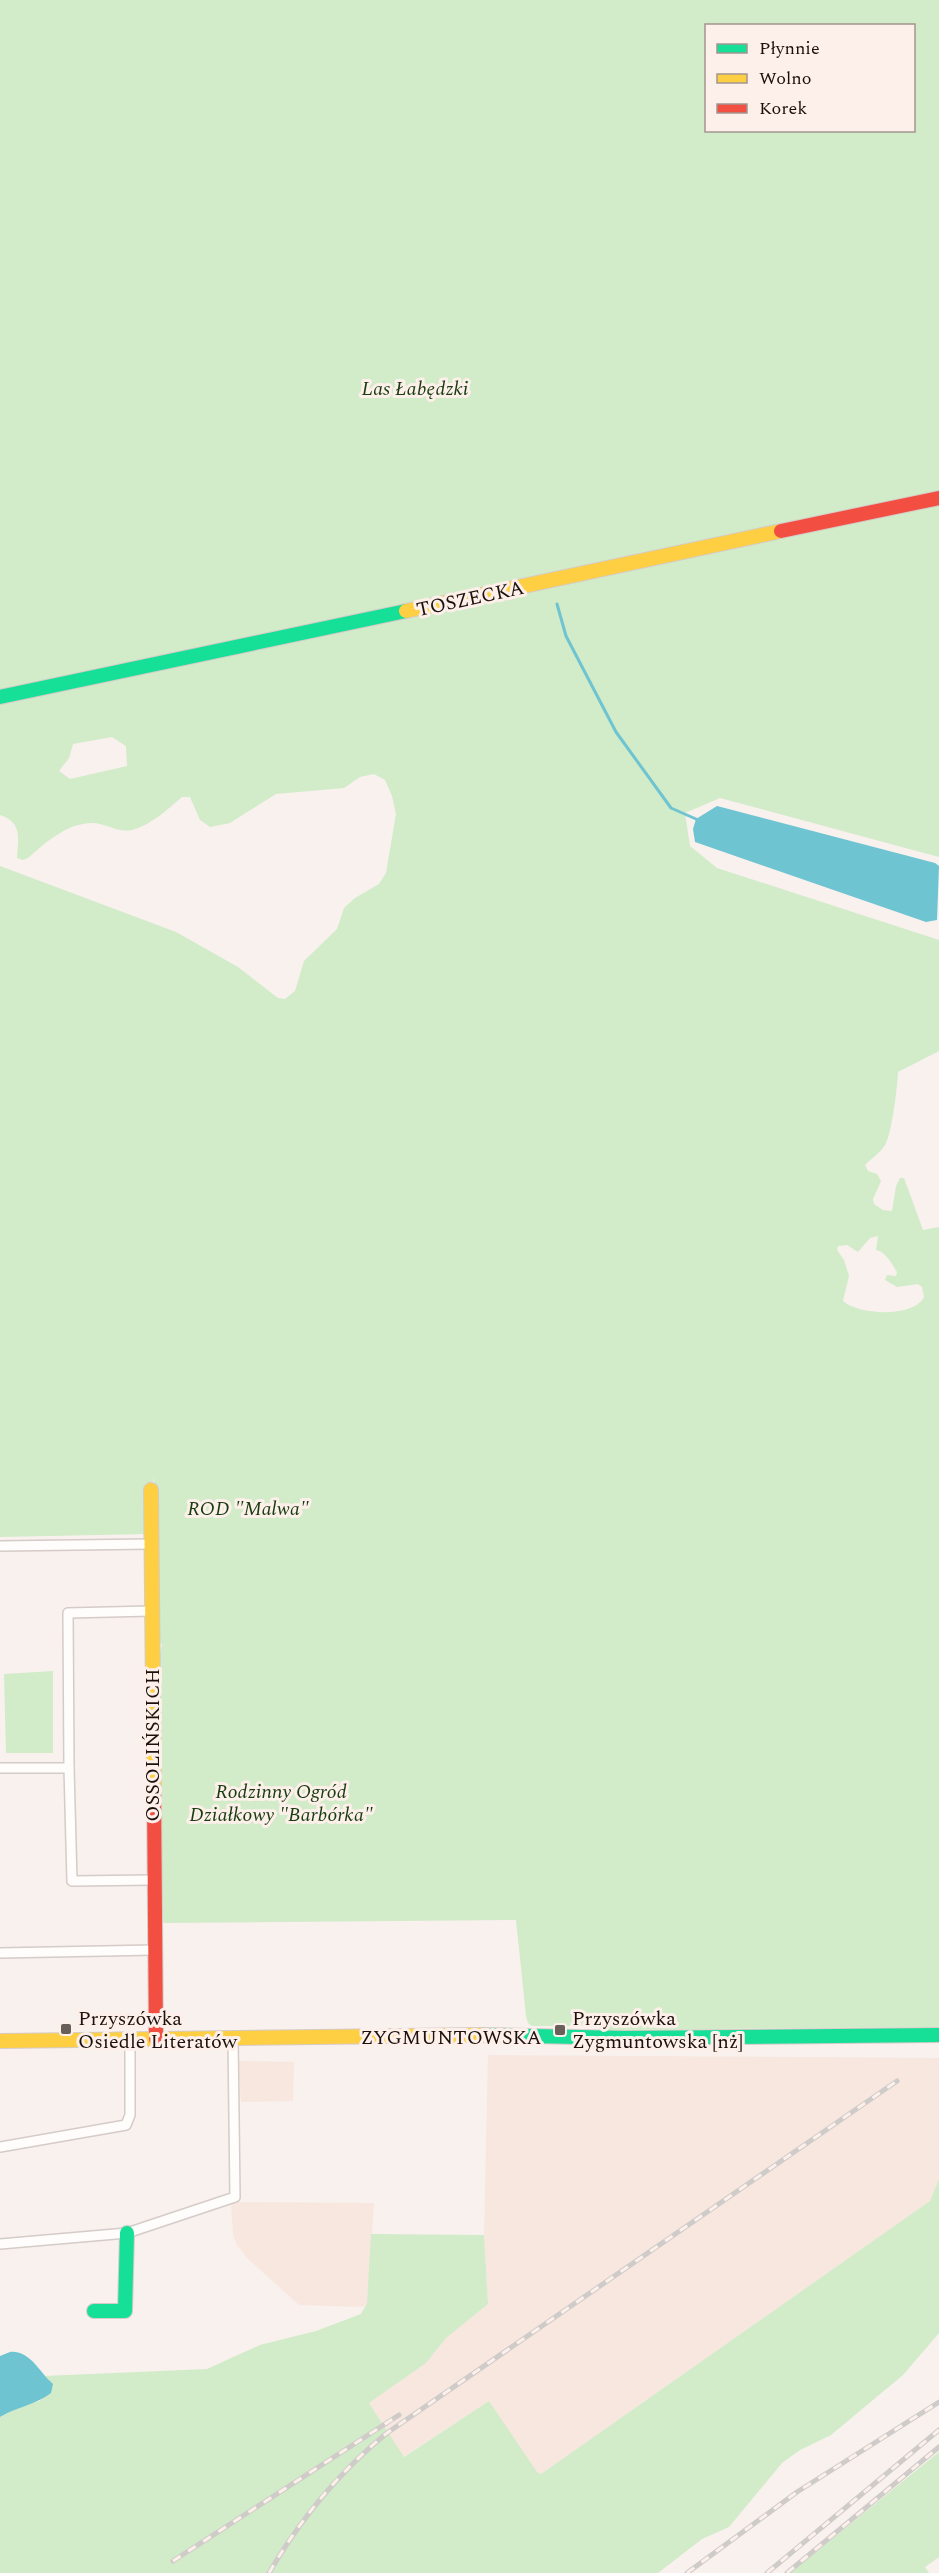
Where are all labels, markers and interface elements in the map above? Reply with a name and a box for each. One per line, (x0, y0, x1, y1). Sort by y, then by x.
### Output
legend (705, 24, 915, 132)
text: Płynnie (759, 35, 820, 62)
text: Wolno (759, 65, 812, 92)
text: Korek (759, 95, 807, 122)
park label: Las Łabędzki (361, 374, 469, 404)
street label: TOSZECKA (414, 573, 527, 625)
park label: ROD "Malwa" (187, 1494, 309, 1524)
street label: OSSOLIŃSKICH (138, 1668, 168, 1822)
park label: Rodzinny Ogród Działkowy "Barbórka" (189, 1777, 373, 1830)
place label: Przyszówka Osiedle Literatów (78, 2004, 238, 2057)
place label: Przyszówka Zygmuntowska [nż] (572, 2004, 743, 2057)
marker: Przyszówka Osiedle Literatów (59, 2022, 73, 2036)
street label: ZYGMUNTOWSKA (361, 2023, 541, 2053)
marker: Przyszówka Zygmuntowska [nż] (553, 2023, 567, 2037)

